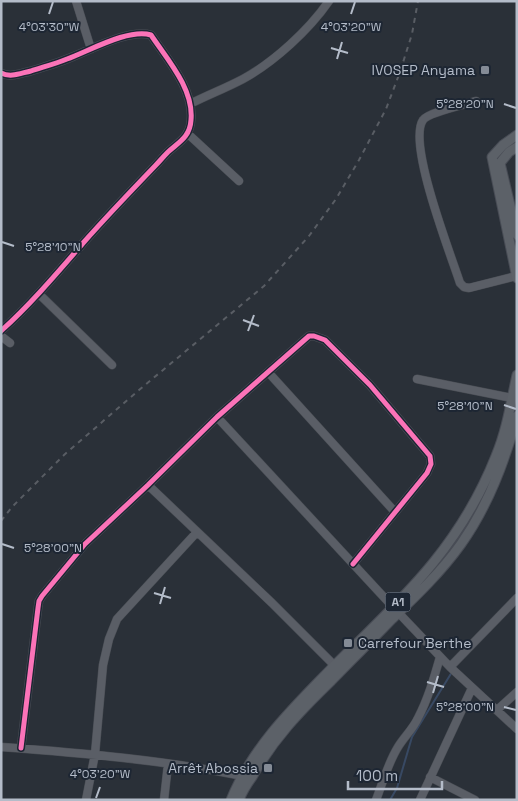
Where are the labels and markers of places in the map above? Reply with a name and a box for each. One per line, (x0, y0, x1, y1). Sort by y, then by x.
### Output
place label: IVOSEP Anyama (371, 61, 475, 79)
marker: IVOSEP Anyama (479, 64, 491, 76)
place label: Carrefour Berthe (358, 634, 471, 652)
marker: Carrefour Berthe (342, 637, 354, 649)
place label: Arrêt Abossia (168, 759, 258, 777)
marker: Arrêt Abossia (262, 762, 274, 774)

